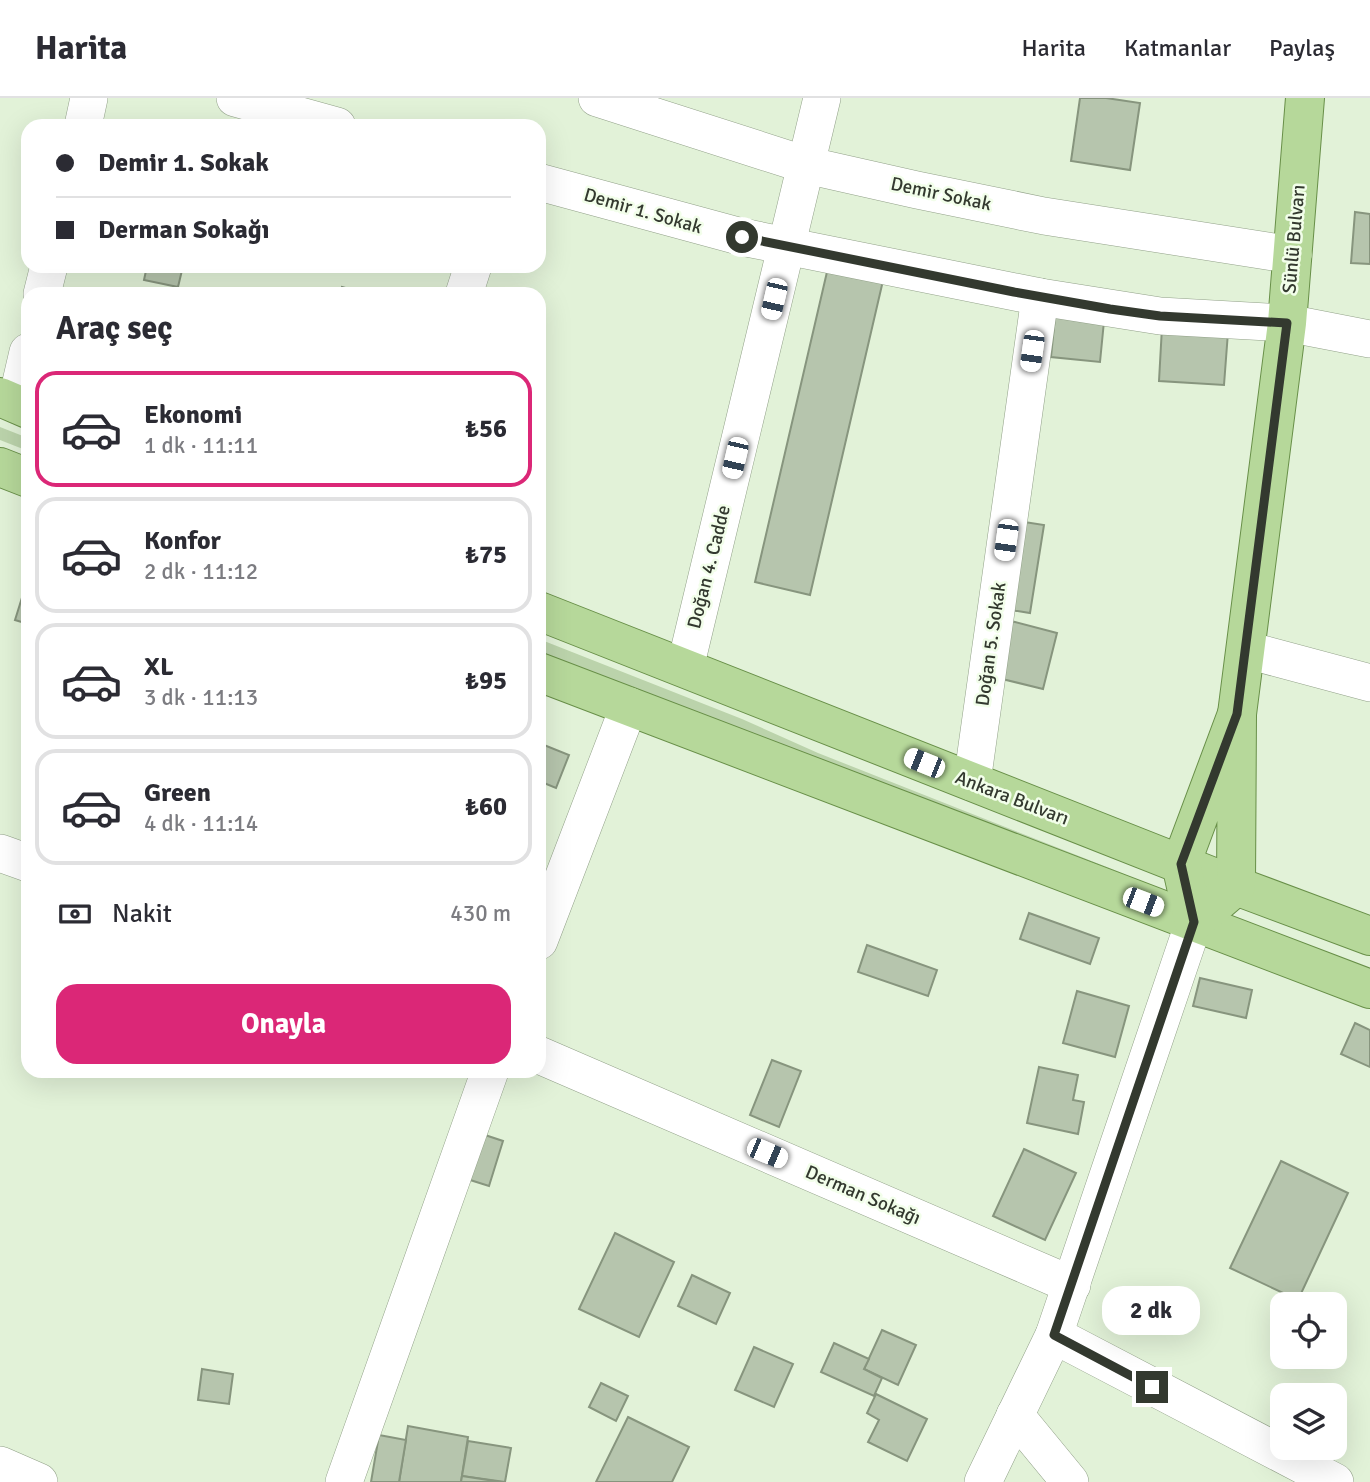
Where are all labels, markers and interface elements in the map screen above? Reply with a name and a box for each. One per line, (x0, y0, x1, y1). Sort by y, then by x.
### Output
text: Harita (35, 28, 127, 69)
text: Harita (1021, 33, 1086, 63)
text: Katmanlar (1124, 33, 1231, 63)
text: Paylaş (1269, 33, 1335, 63)
text: Demir 1. Sokak (98, 147, 269, 179)
street label: Demir Sokak (888, 172, 994, 216)
street label: Demir 1. Sokak (581, 183, 705, 239)
street label: Sünlü Bulvarı (1277, 184, 1311, 294)
text: Derman Sokağı (98, 214, 269, 246)
route start (726, 221, 758, 253)
car (760, 276, 789, 322)
text: Araç seç (56, 309, 173, 348)
car (1019, 329, 1046, 373)
icon: car (60, 398, 123, 461)
text: Ekonomi (144, 399, 242, 431)
text: ₺56 (465, 413, 507, 445)
text: 1 dk · 11:11 (144, 431, 258, 460)
car (721, 435, 750, 481)
street label: Doğan 4. Cadde (682, 503, 736, 631)
car (993, 518, 1020, 562)
icon: car (60, 524, 123, 587)
text: Konfor (144, 525, 221, 557)
text: ₺75 (465, 539, 507, 571)
text: 2 dk · 11:12 (144, 557, 258, 586)
street label: Doğan 5. Sokak (970, 580, 1012, 708)
icon: car (60, 650, 123, 713)
text: XL (144, 651, 174, 683)
text: ₺95 (465, 665, 507, 697)
text: 3 dk · 11:13 (144, 683, 258, 712)
car (901, 745, 948, 781)
street label: Ankara Bulvarı (952, 765, 1072, 831)
icon: car (60, 776, 123, 839)
text: Green (144, 777, 211, 809)
text: ₺60 (465, 791, 507, 823)
text: 4 dk · 11:14 (144, 809, 258, 838)
car (1120, 885, 1167, 919)
icon: cash (56, 895, 94, 933)
text: Nakit (112, 898, 172, 930)
text: 430 m (450, 899, 511, 928)
button: Onayla (56, 984, 511, 1064)
car (744, 1135, 791, 1171)
street label: Derman Sokağı (802, 1160, 924, 1230)
callout: 2 dk (1103, 1286, 1201, 1334)
map controls (1270, 1292, 1347, 1460)
button: locate (1270, 1292, 1347, 1369)
text: 2 dk (1130, 1296, 1172, 1325)
route end (1136, 1371, 1168, 1403)
button: layers (1270, 1383, 1347, 1460)

